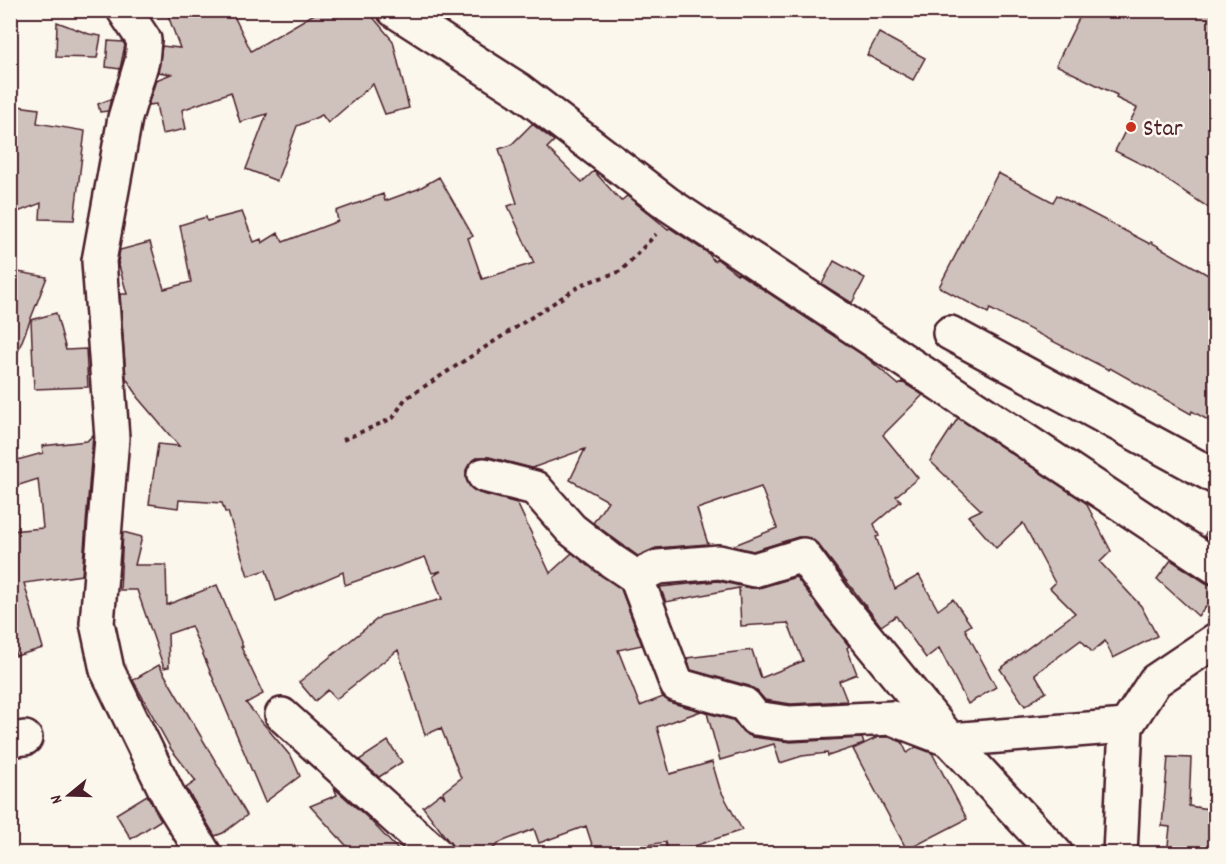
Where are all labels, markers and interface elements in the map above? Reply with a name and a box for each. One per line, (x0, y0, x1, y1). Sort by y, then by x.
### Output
place label: Star (1143, 113, 1183, 147)
marker: Star (1124, 120, 1138, 134)
north arrow (39, 765, 99, 825)
text: N (45, 791, 69, 807)

